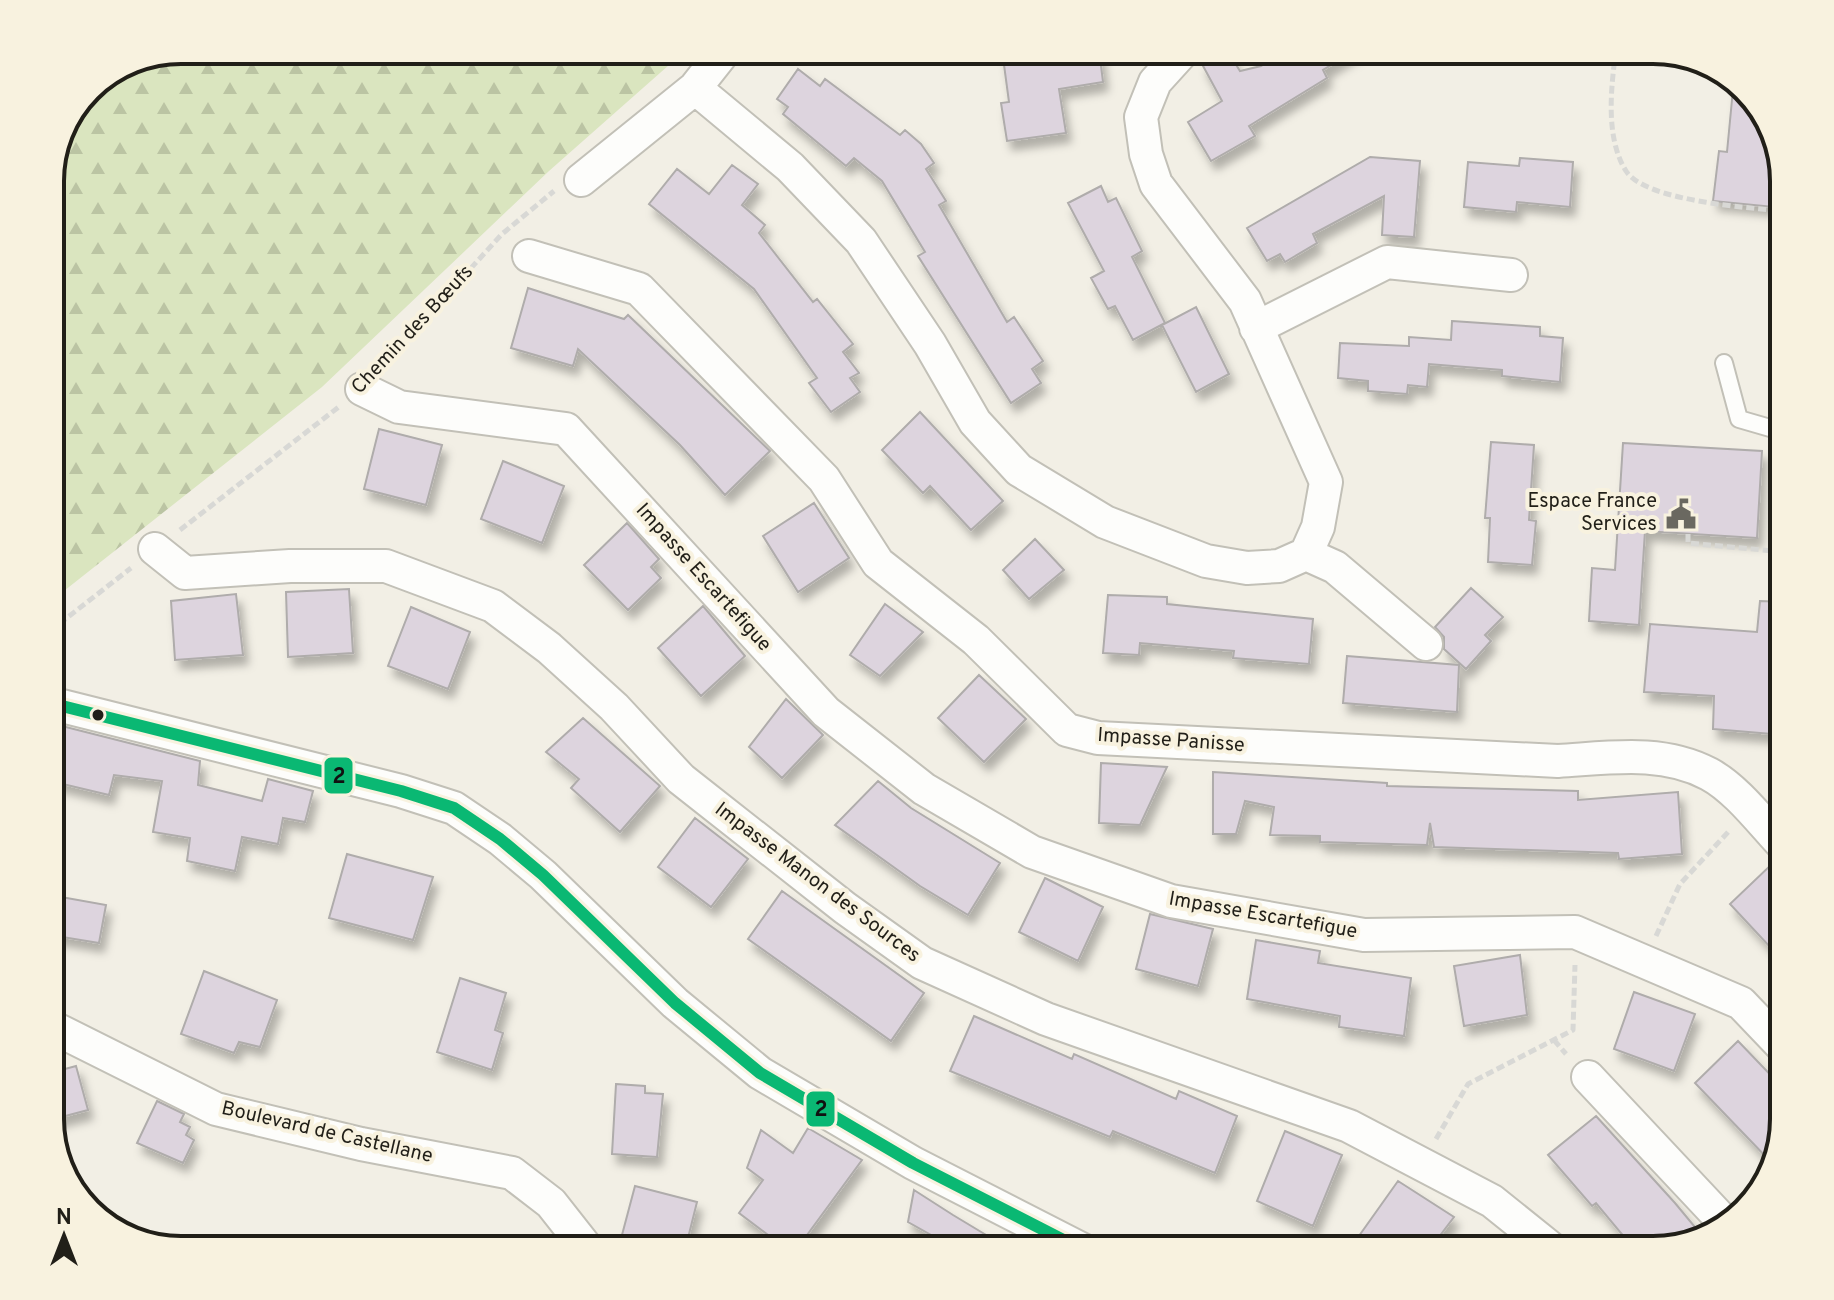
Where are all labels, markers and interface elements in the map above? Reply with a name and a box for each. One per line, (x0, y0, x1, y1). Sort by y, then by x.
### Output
street label: Chemin des Bœufs (346, 260, 480, 400)
place label: Espace France Services (1528, 489, 1657, 538)
public building icon: Espace France Services (1664, 497, 1698, 531)
street label: Impasse Escartefigue (629, 498, 777, 658)
unlabelled marker (90, 707, 106, 723)
street label: Impasse Panisse (1096, 723, 1246, 759)
line badge: 2 (323, 756, 354, 795)
text: 2 (332, 764, 346, 791)
street label: Impasse Manon des Sources (709, 797, 925, 969)
street label: Impasse Escartefigue (1167, 887, 1359, 945)
line badge: 2 (805, 1090, 836, 1128)
street label: Boulevard de Castellane (219, 1096, 435, 1170)
text: 2 (814, 1097, 828, 1124)
north arrow (24, 1196, 104, 1276)
text: N (56, 1205, 72, 1232)

